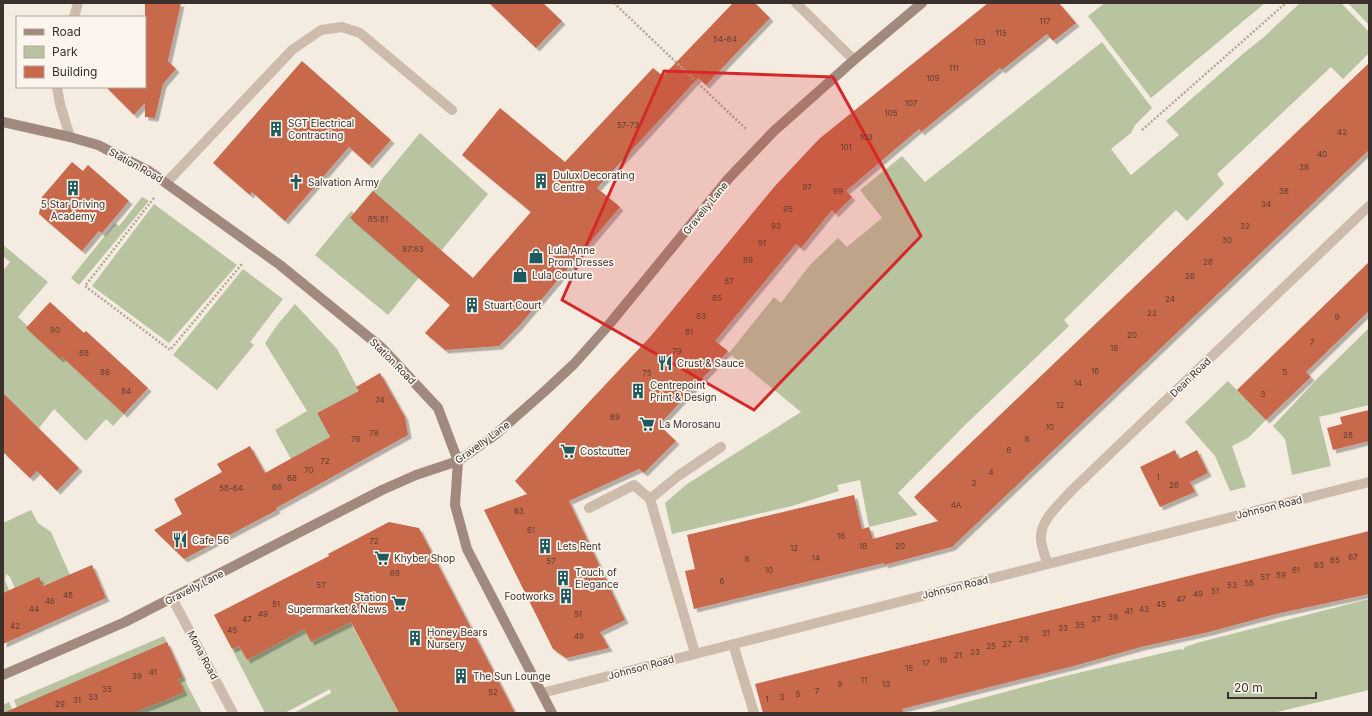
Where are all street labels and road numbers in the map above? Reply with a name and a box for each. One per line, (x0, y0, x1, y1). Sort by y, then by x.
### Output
street label: Station Road (107, 145, 165, 185)
street label: Gravelly Lane (680, 179, 730, 237)
street label: Station Road (368, 336, 418, 386)
street label: Dean Road (1167, 355, 1213, 399)
street label: Gravelly Lane (452, 418, 512, 466)
street label: Johnson Road (1235, 493, 1303, 521)
street label: Gravelly Lane (163, 567, 226, 607)
street label: Johnson Road (921, 573, 989, 601)
street label: Mona Road (185, 629, 221, 681)
street label: Johnson Road (607, 652, 675, 682)

